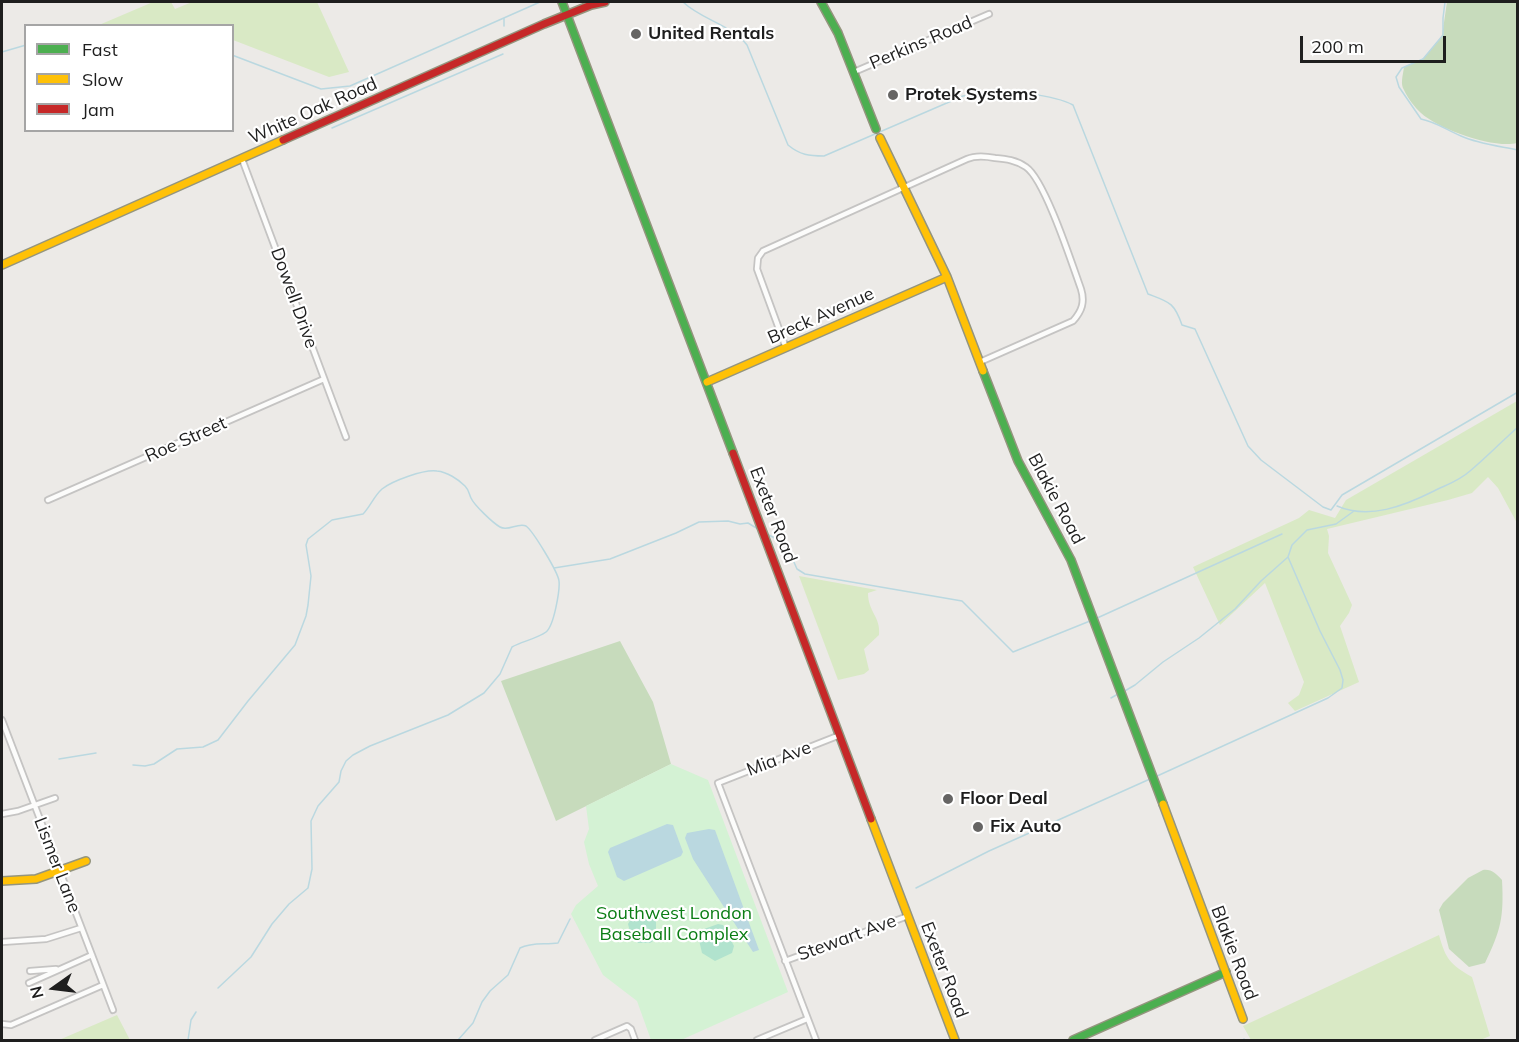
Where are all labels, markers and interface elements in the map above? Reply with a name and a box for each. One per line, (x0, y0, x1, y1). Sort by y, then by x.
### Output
street label: Perkins Road (866, 12, 976, 74)
place label: United Rentals (648, 23, 774, 45)
legend (24, 24, 234, 132)
scale bar (1303, 24, 1448, 62)
marker: United Rentals (629, 27, 643, 41)
text: 200 m (1311, 35, 1364, 58)
text: Fast (82, 38, 118, 61)
text: Slow (82, 68, 123, 91)
street label: White Oak Road (245, 73, 381, 149)
place label: Protek Systems (905, 84, 1038, 106)
marker: Protek Systems (886, 88, 900, 102)
text: Jam (82, 98, 115, 121)
street label: Dowell Drive (266, 245, 322, 351)
street label: Breck Avenue (765, 283, 877, 349)
street label: Roe Street (142, 412, 230, 468)
street label: Blakie Road (1023, 450, 1089, 548)
street label: Exeter Road (745, 464, 801, 566)
street label: Mia Ave (744, 737, 814, 781)
place label: Floor Deal (960, 788, 1048, 810)
marker: Floor Deal (941, 792, 955, 806)
street label: Lismer Lane (29, 814, 85, 916)
place label: Fix Auto (990, 816, 1061, 838)
marker: Fix Auto (971, 820, 985, 834)
park label: Southwest London Baseball Complex (596, 903, 752, 946)
street label: Blakie Road (1206, 903, 1262, 1003)
street label: Stewart Ave (795, 910, 899, 966)
street label: Exeter Road (916, 919, 972, 1021)
north arrow (24, 958, 84, 1018)
text: N (25, 984, 48, 1001)

